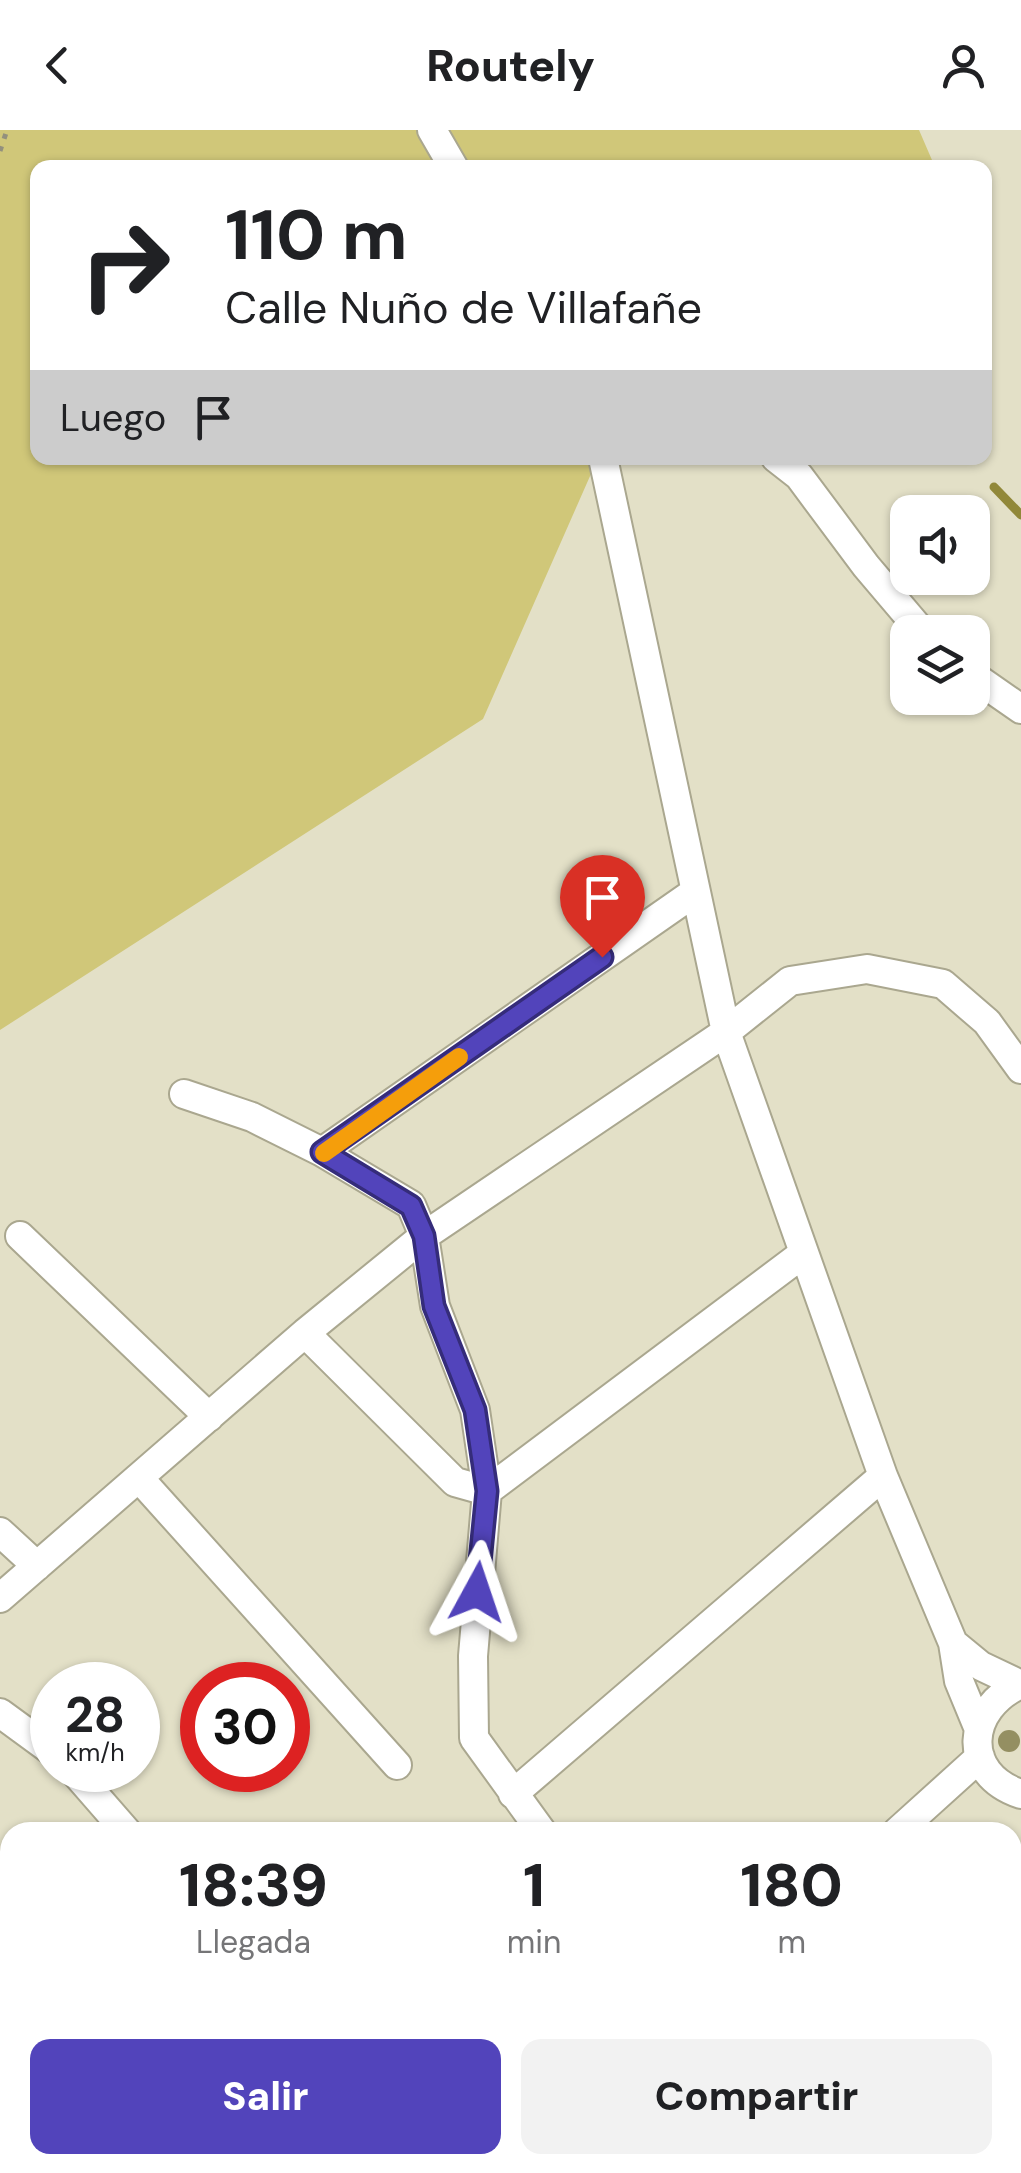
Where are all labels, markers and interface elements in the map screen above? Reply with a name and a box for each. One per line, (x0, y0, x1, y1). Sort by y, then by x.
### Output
text: Routely (426, 36, 595, 95)
icon: back (30, 38, 85, 93)
icon: person (936, 38, 991, 93)
text: 110 m (225, 190, 408, 281)
icon: right (60, 200, 190, 330)
text: Calle Nuño de Villafañe (225, 278, 702, 337)
icon: arrive (186, 390, 241, 445)
text: Luego (60, 393, 166, 443)
map controls (890, 495, 990, 715)
button: sound (890, 495, 990, 595)
button: layers (890, 615, 990, 715)
pin (560, 855, 645, 958)
icon: arrive (575, 870, 630, 925)
position arrow (425, 1540, 529, 1644)
speed limit sign: 30 (180, 1662, 310, 1792)
text: 28 (65, 1682, 125, 1748)
text: km/h (65, 1736, 125, 1769)
text: 18:39 (179, 1846, 328, 1925)
text: 1 (523, 1846, 545, 1925)
text: 180 (740, 1846, 843, 1925)
text: Llegada (196, 1921, 311, 1963)
text: min (507, 1921, 561, 1963)
text: m (777, 1921, 806, 1963)
button: Salir (30, 2039, 501, 2154)
button: Compartir (521, 2039, 992, 2154)

